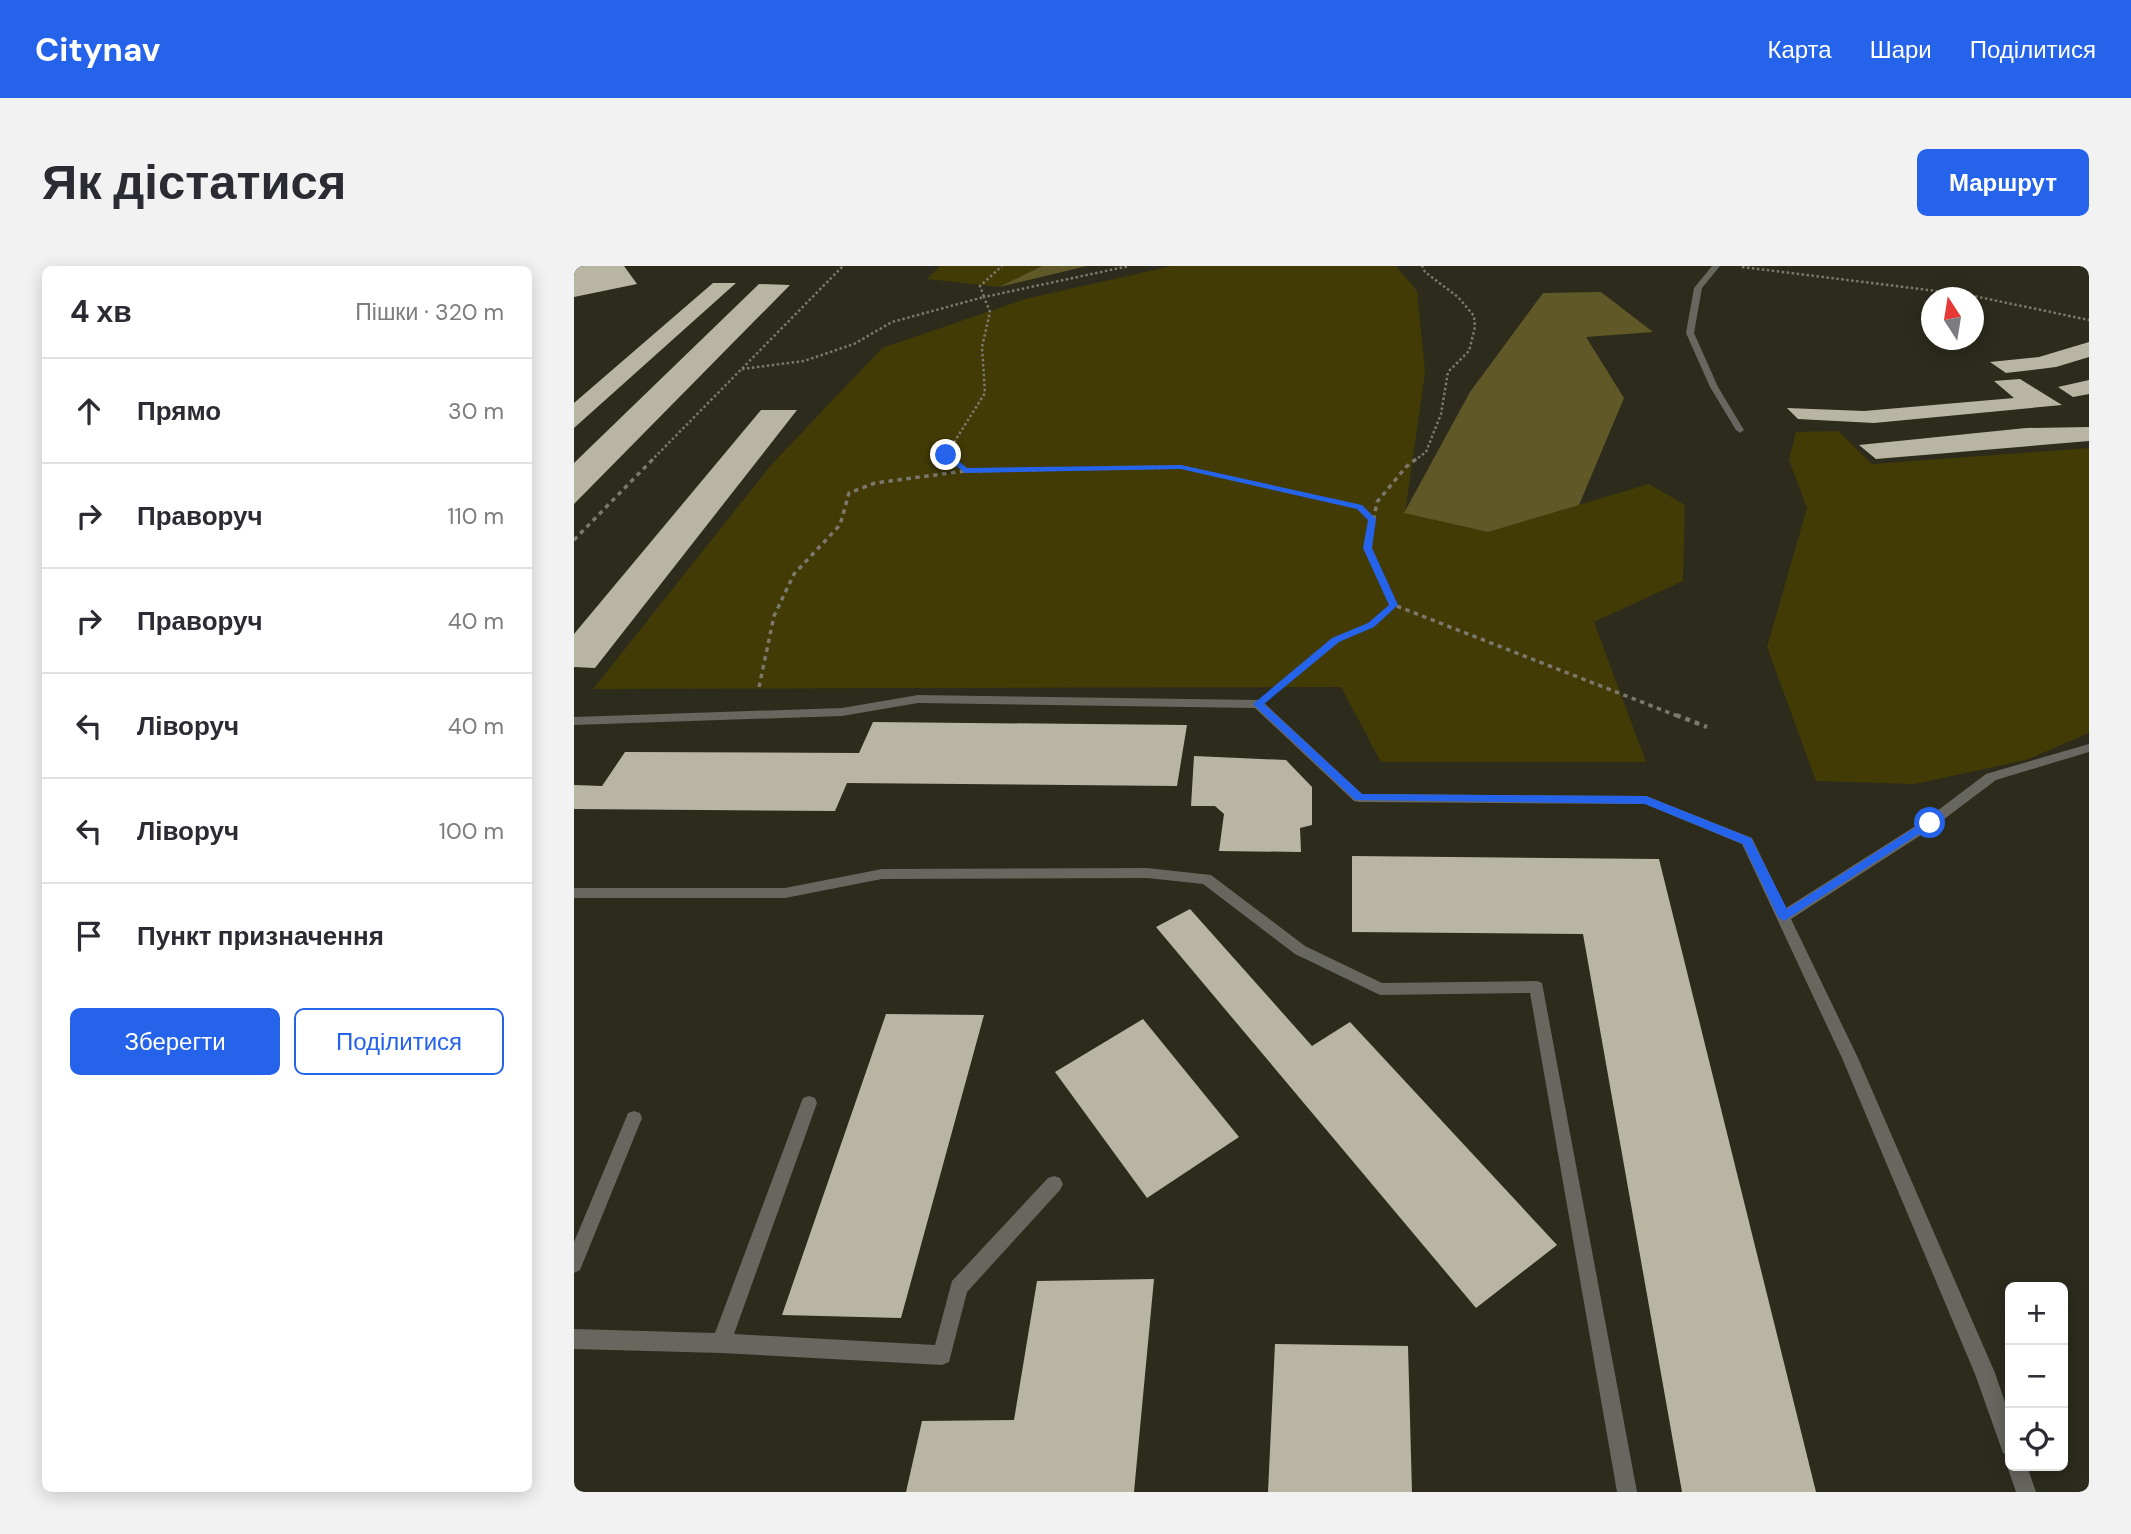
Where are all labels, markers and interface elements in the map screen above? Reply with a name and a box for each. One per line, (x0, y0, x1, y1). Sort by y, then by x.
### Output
text: Citynav (35, 28, 160, 71)
text: Карта (1767, 34, 1832, 65)
text: Шари (1870, 34, 1932, 65)
text: Поділитися (1970, 34, 2096, 65)
button: Маршрут (1917, 149, 2089, 216)
text: Як дістатися (42, 150, 346, 214)
north arrow (1921, 287, 1984, 350)
text: 4 хв (70, 292, 132, 331)
text: Пішки · 320 m (355, 297, 504, 327)
icon: ahead (70, 392, 108, 430)
text: Прямо (137, 394, 221, 428)
text: 30 m (448, 396, 504, 426)
route end (930, 439, 961, 470)
icon: right (70, 497, 108, 535)
text: Праворуч (137, 499, 263, 533)
text: 110 m (447, 501, 504, 531)
icon: right (70, 602, 108, 640)
text: Праворуч (137, 604, 263, 638)
text: 40 m (448, 606, 504, 636)
icon: left (70, 707, 108, 745)
text: Ліворуч (137, 709, 239, 743)
text: 40 m (448, 711, 504, 741)
route start (1914, 807, 1945, 838)
icon: left (70, 812, 108, 850)
text: Ліворуч (137, 814, 239, 848)
text: 100 m (439, 816, 504, 846)
icon: arrive (70, 917, 108, 955)
text: Пункт призначення (137, 919, 384, 953)
button: Зберегти (70, 1008, 280, 1075)
button: Поділитися (294, 1008, 504, 1075)
map controls (2005, 1282, 2068, 1471)
button: + (2005, 1282, 2068, 1345)
button: − (2005, 1345, 2068, 1408)
button: locate (2005, 1408, 2068, 1471)

